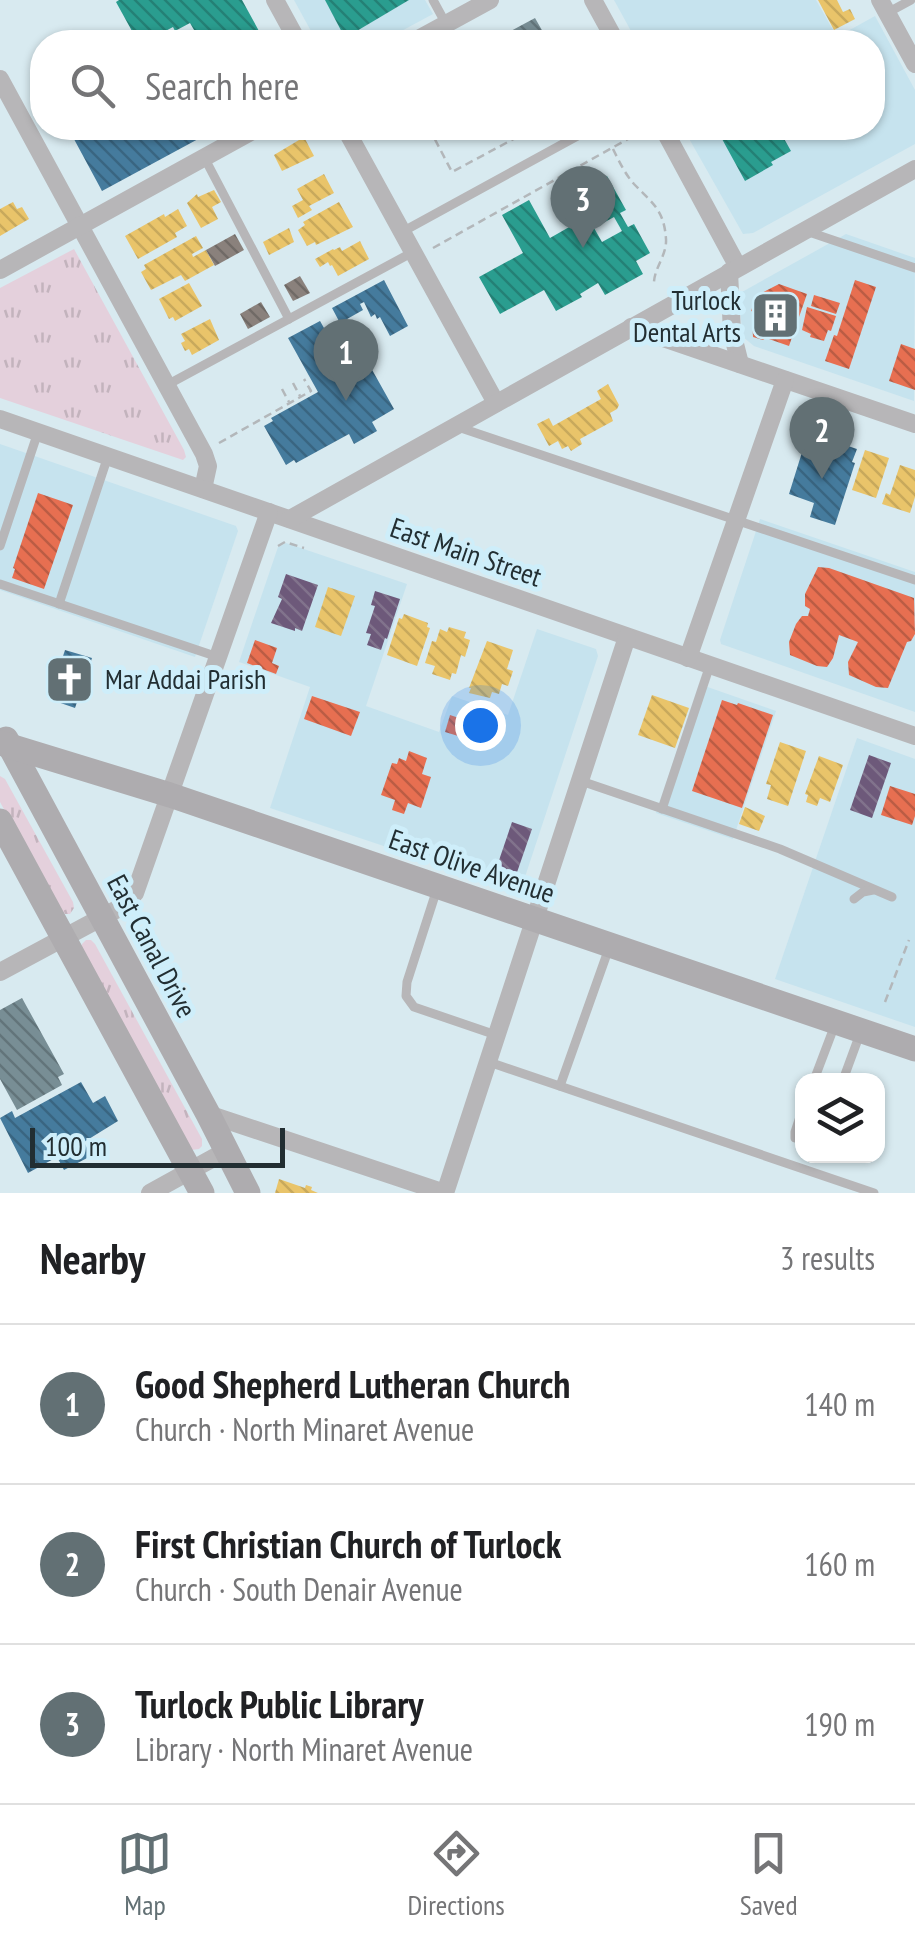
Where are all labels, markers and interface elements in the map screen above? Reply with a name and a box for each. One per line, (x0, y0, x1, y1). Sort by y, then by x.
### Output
search box (30, 30, 885, 140)
icon: search (65, 58, 120, 113)
text: Search here (145, 61, 299, 110)
pin: 3 (550, 166, 616, 248)
place label: Turlock Dental Arts (633, 281, 741, 350)
building icon: Turlock Dental Arts (750, 290, 802, 342)
pin: 1 (314, 318, 378, 401)
pin: 2 (790, 396, 854, 479)
street label: East Main Street (386, 508, 547, 595)
church icon: Mar Addai Parish (44, 653, 96, 705)
place label: Mar Addai Parish (105, 660, 266, 697)
your location (455, 700, 506, 751)
street label: East Olive Avenue (384, 820, 560, 911)
street label: East Canal Drive (99, 868, 206, 1024)
map controls (795, 1073, 885, 1163)
button: layers (795, 1073, 885, 1163)
scale bar (30, 1123, 285, 1168)
text: 100 m (45, 1127, 107, 1164)
text: Nearby (40, 1231, 145, 1286)
text: 3 results (780, 1237, 875, 1279)
text: Good Shepherd Lutheran Church (135, 1359, 570, 1408)
text: 1 (65, 1383, 80, 1425)
text: 140 m (804, 1383, 875, 1425)
text: Church · North Minaret Avenue (135, 1408, 474, 1450)
text: First Christian Church of Turlock (135, 1519, 561, 1568)
text: 2 (65, 1543, 80, 1585)
text: 160 m (804, 1543, 875, 1585)
text: Church · South Denair Avenue (135, 1568, 463, 1610)
text: Turlock Public Library (135, 1679, 424, 1728)
text: 3 (65, 1703, 80, 1745)
text: 190 m (804, 1703, 875, 1745)
text: Library · North Minaret Avenue (135, 1728, 473, 1770)
tab: Map (117, 1826, 172, 1923)
tab: Directions (407, 1826, 505, 1923)
tab: Saved (740, 1826, 798, 1923)

